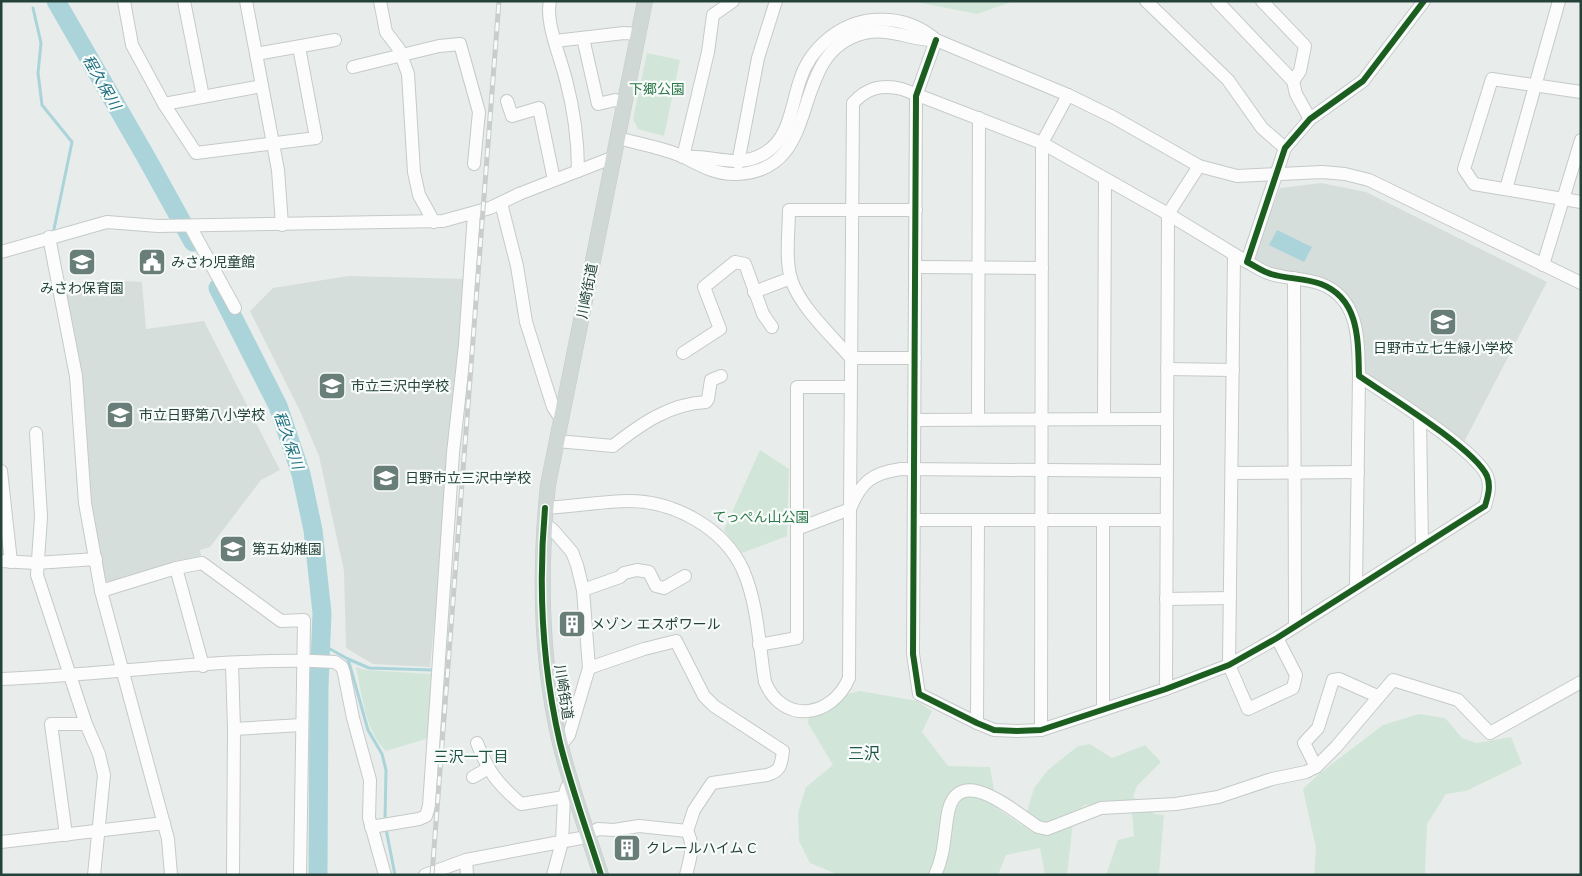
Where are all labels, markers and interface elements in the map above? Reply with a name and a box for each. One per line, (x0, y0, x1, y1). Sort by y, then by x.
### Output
water label: 程久保川 (79, 51, 126, 114)
park label: 下郷公園 (629, 80, 685, 98)
school or university icon: みさわ保育園 (67, 247, 97, 277)
public building icon: みさわ児童館 (137, 247, 167, 277)
place label: みさわ児童館 (171, 253, 255, 271)
street label: 川崎街道 (573, 262, 601, 320)
place label: みさわ保育園 (40, 279, 124, 297)
school or university icon: 日野市立七生緑小学校 (1428, 307, 1458, 337)
place label: 日野市立七生緑小学校 (1373, 339, 1513, 357)
school or university icon: 市立三沢中学校 (317, 371, 347, 401)
place label: 市立三沢中学校 (351, 377, 449, 395)
school or university icon: 市立日野第八小学校 (105, 400, 135, 430)
place label: 市立日野第八小学校 (139, 406, 265, 424)
water label: 程久保川 (270, 409, 308, 473)
school or university icon: 日野市立三沢中学校 (371, 463, 401, 493)
place label: 日野市立三沢中学校 (405, 469, 531, 487)
park label: てっぺん山公園 (712, 508, 810, 526)
school or university icon: 第五幼稚園 (218, 534, 248, 564)
place label: 第五幼稚園 (252, 540, 322, 558)
building icon: メゾン エスポワール (557, 609, 587, 639)
place label: メゾン エスポワール (591, 615, 721, 633)
street label: 川崎街道 (551, 663, 577, 721)
district label: 三沢 (848, 743, 880, 763)
district label: 三沢一丁目 (433, 747, 509, 766)
building icon: クレールハイム C (612, 833, 642, 863)
place label: クレールハイム C (646, 839, 757, 857)

